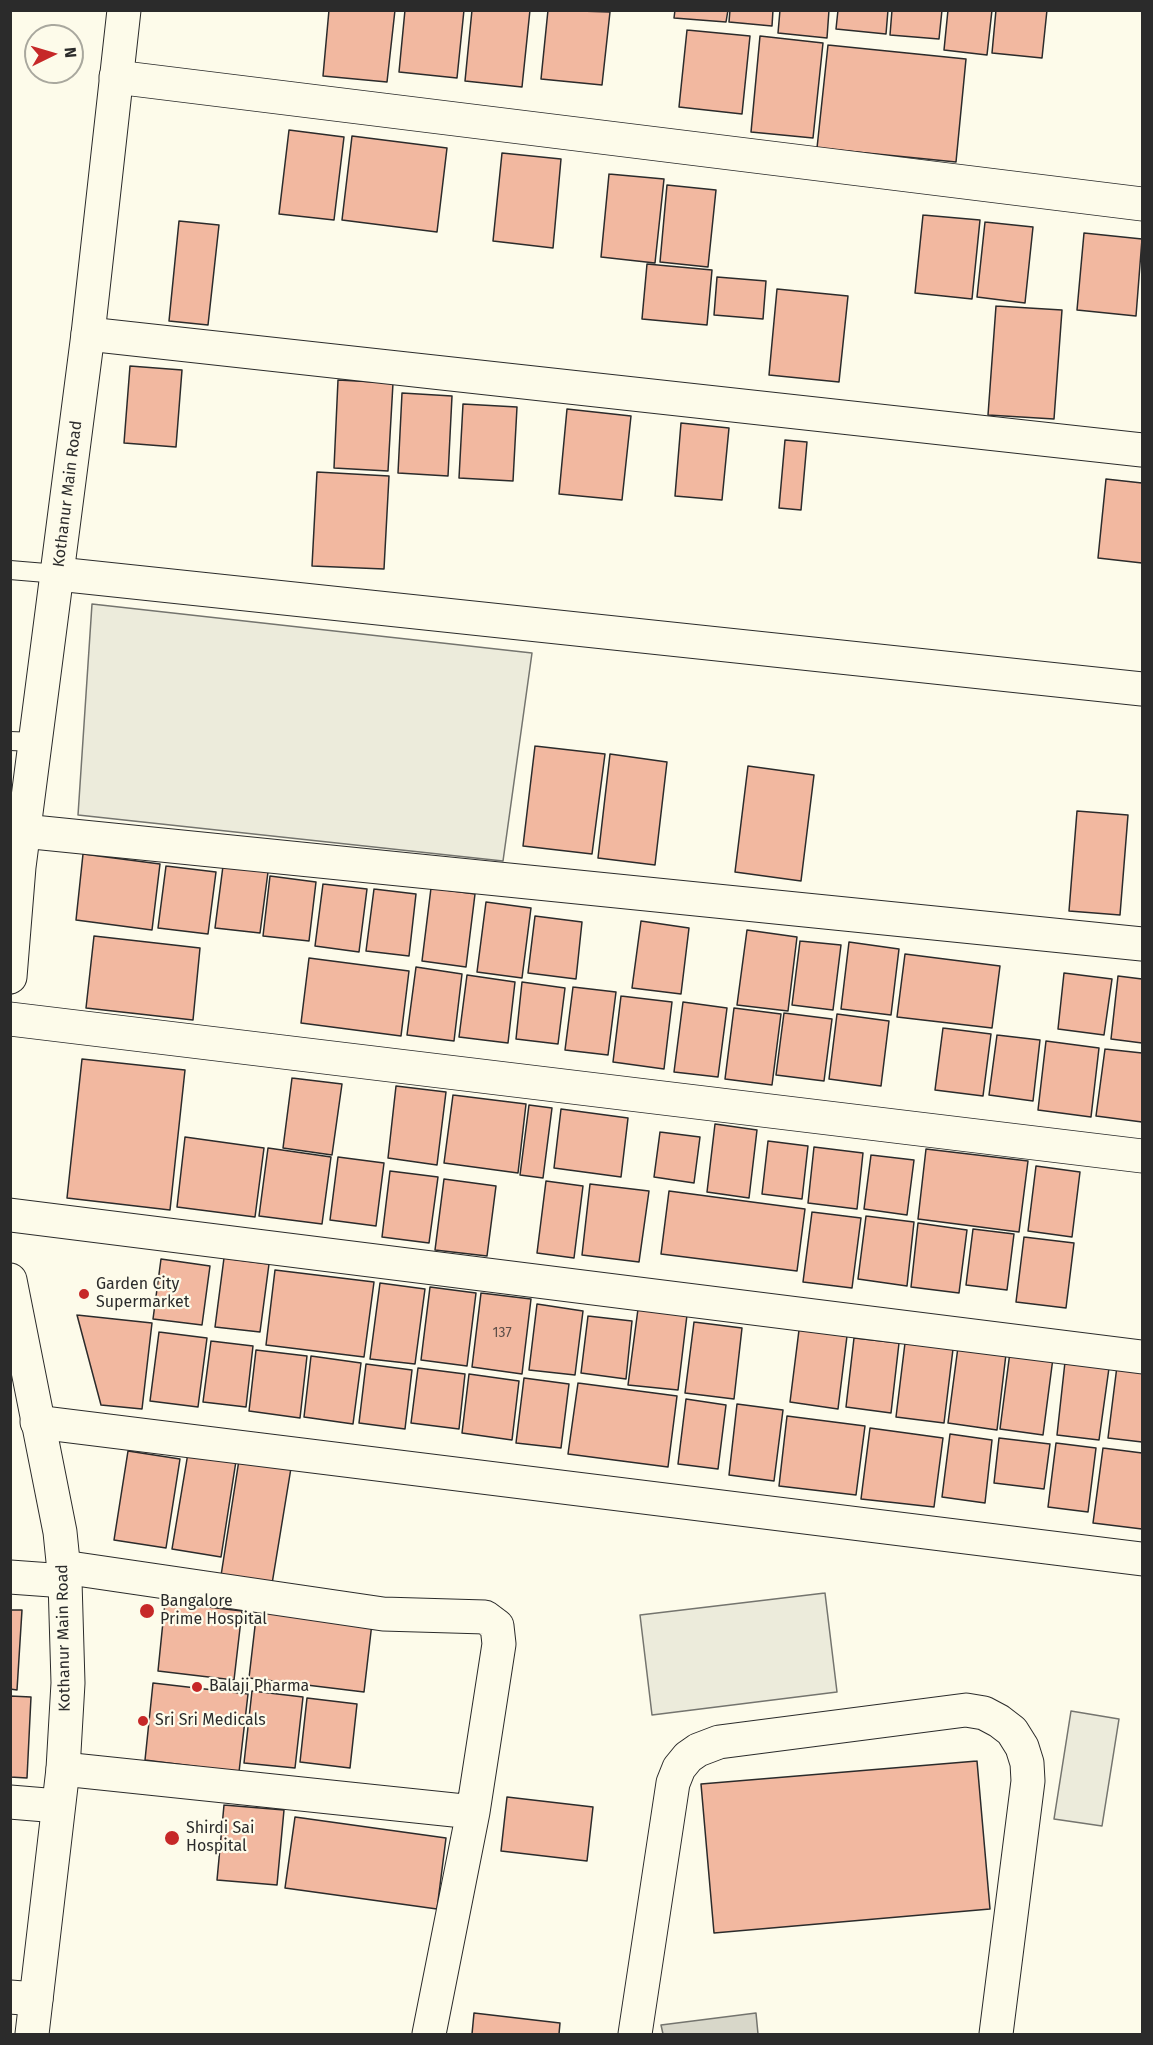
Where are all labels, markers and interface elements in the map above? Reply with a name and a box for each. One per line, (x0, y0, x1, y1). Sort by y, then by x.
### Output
north arrow (24, 24, 84, 84)
text: N (61, 46, 80, 59)
street label: Kothanur Main Road (49, 420, 87, 568)
place label: Garden City Supermarket (96, 1275, 190, 1313)
marker: Garden City Supermarket (77, 1287, 91, 1301)
house number: 137 (492, 1325, 512, 1341)
street label: Kothanur Main Road (53, 1564, 75, 1712)
place label: Bangalore Prime Hospital (160, 1592, 267, 1630)
marker: Bangalore Prime Hospital (138, 1602, 156, 1620)
place label: Balaji Pharma (209, 1677, 309, 1697)
marker: Balaji Pharma (190, 1680, 204, 1694)
place label: Sri Sri Medicals (155, 1711, 266, 1731)
marker: Sri Sri Medicals (136, 1714, 150, 1728)
place label: Shirdi Sai Hospital (186, 1819, 255, 1857)
marker: Shirdi Sai Hospital (163, 1829, 181, 1847)

